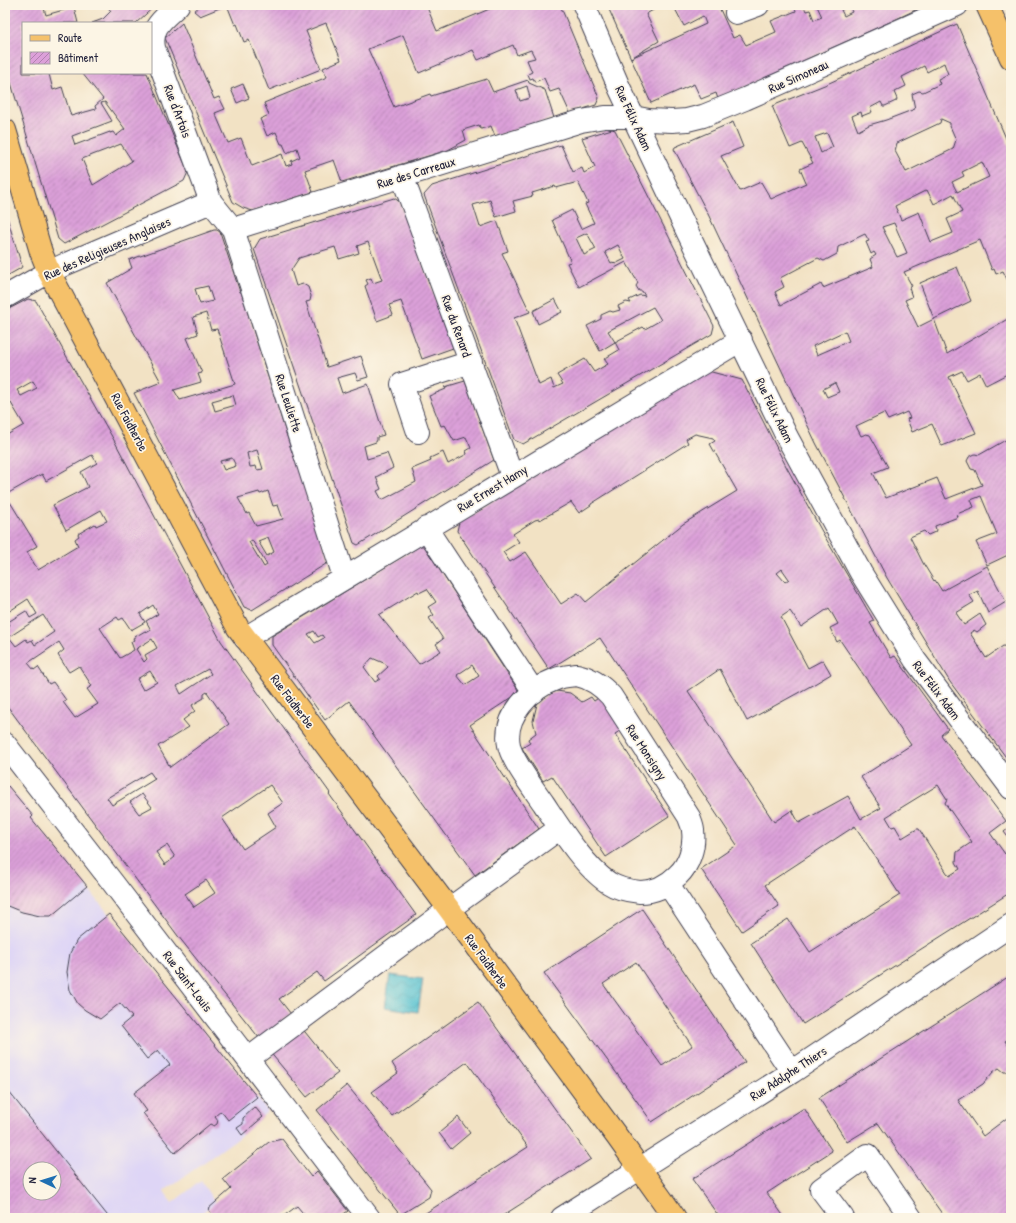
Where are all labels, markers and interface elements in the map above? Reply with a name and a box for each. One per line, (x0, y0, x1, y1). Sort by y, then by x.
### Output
legend (22, 22, 152, 74)
text: Route (58, 29, 82, 46)
text: Bâtiment (58, 49, 99, 66)
street label: Rue Simoneau (765, 55, 831, 97)
street label: Rue d'Artois (160, 82, 196, 140)
street label: Rue Félix Adam (611, 83, 657, 154)
street label: Rue des Carreaux (375, 151, 458, 192)
street label: Rue des Religieuses Anglaises (41, 212, 173, 284)
street label: Rue du Renard (437, 293, 477, 359)
street label: Rue Leuliette (271, 372, 307, 434)
street label: Rue Félix Adam (752, 375, 798, 445)
street label: Rue Faidherbe (107, 390, 153, 454)
street label: Rue Ernest Hamy (453, 460, 531, 516)
street label: Rue Félix Adam (909, 657, 965, 723)
street label: Rue Faidherbe (267, 670, 319, 732)
street label: Rue Monsigny (622, 721, 672, 784)
street label: Rue Faidherbe (461, 930, 513, 992)
street label: Rue Saint-Louis (159, 947, 217, 1015)
street label: Rue Adolphe Thiers (746, 1041, 830, 1105)
north arrow (22, 1161, 62, 1201)
text: N (25, 1177, 39, 1184)

